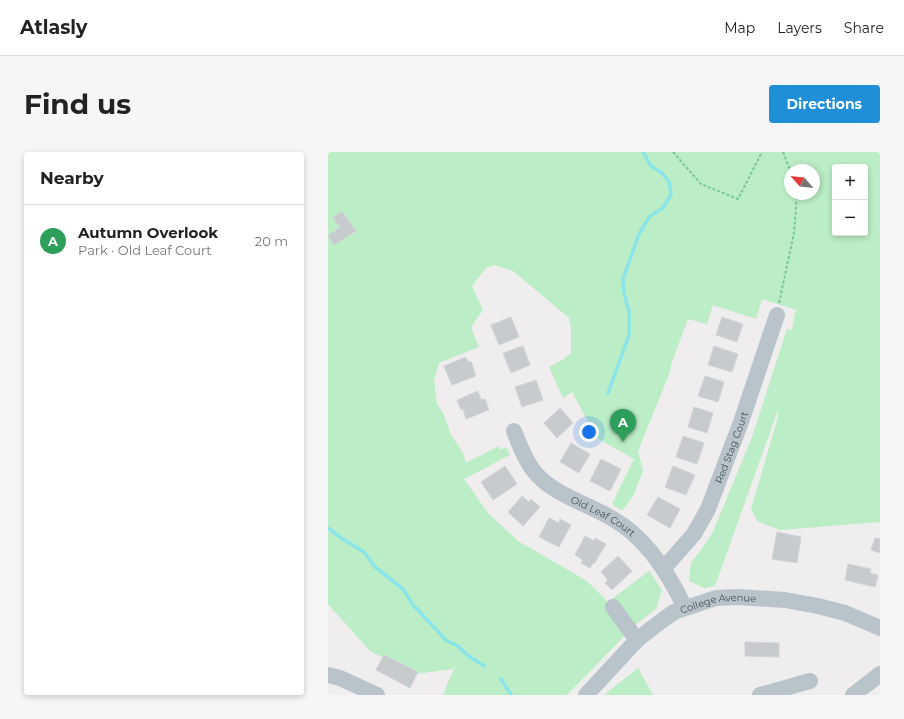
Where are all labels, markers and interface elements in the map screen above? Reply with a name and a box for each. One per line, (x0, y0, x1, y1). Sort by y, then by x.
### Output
text: Atlasly (20, 16, 87, 39)
text: Map (724, 19, 755, 37)
text: Layers (777, 19, 822, 37)
text: Share (844, 19, 884, 37)
button: Directions (769, 85, 880, 123)
text: Find us (24, 87, 131, 121)
north arrow (784, 164, 820, 200)
map controls (832, 164, 868, 236)
button: + (832, 164, 868, 200)
text: Nearby (40, 168, 104, 188)
button: − (832, 200, 868, 236)
text: Autumn Overlook (78, 223, 218, 242)
text: A (48, 233, 58, 249)
text: 20 m (255, 233, 288, 249)
text: Park · Old Leaf Court (78, 242, 212, 258)
pin: A (610, 409, 636, 442)
street label: Red Stag Court (712, 409, 751, 485)
your location (579, 422, 599, 442)
street label: Old Leaf Court (569, 493, 638, 539)
street label: College Avenue (678, 590, 757, 616)

